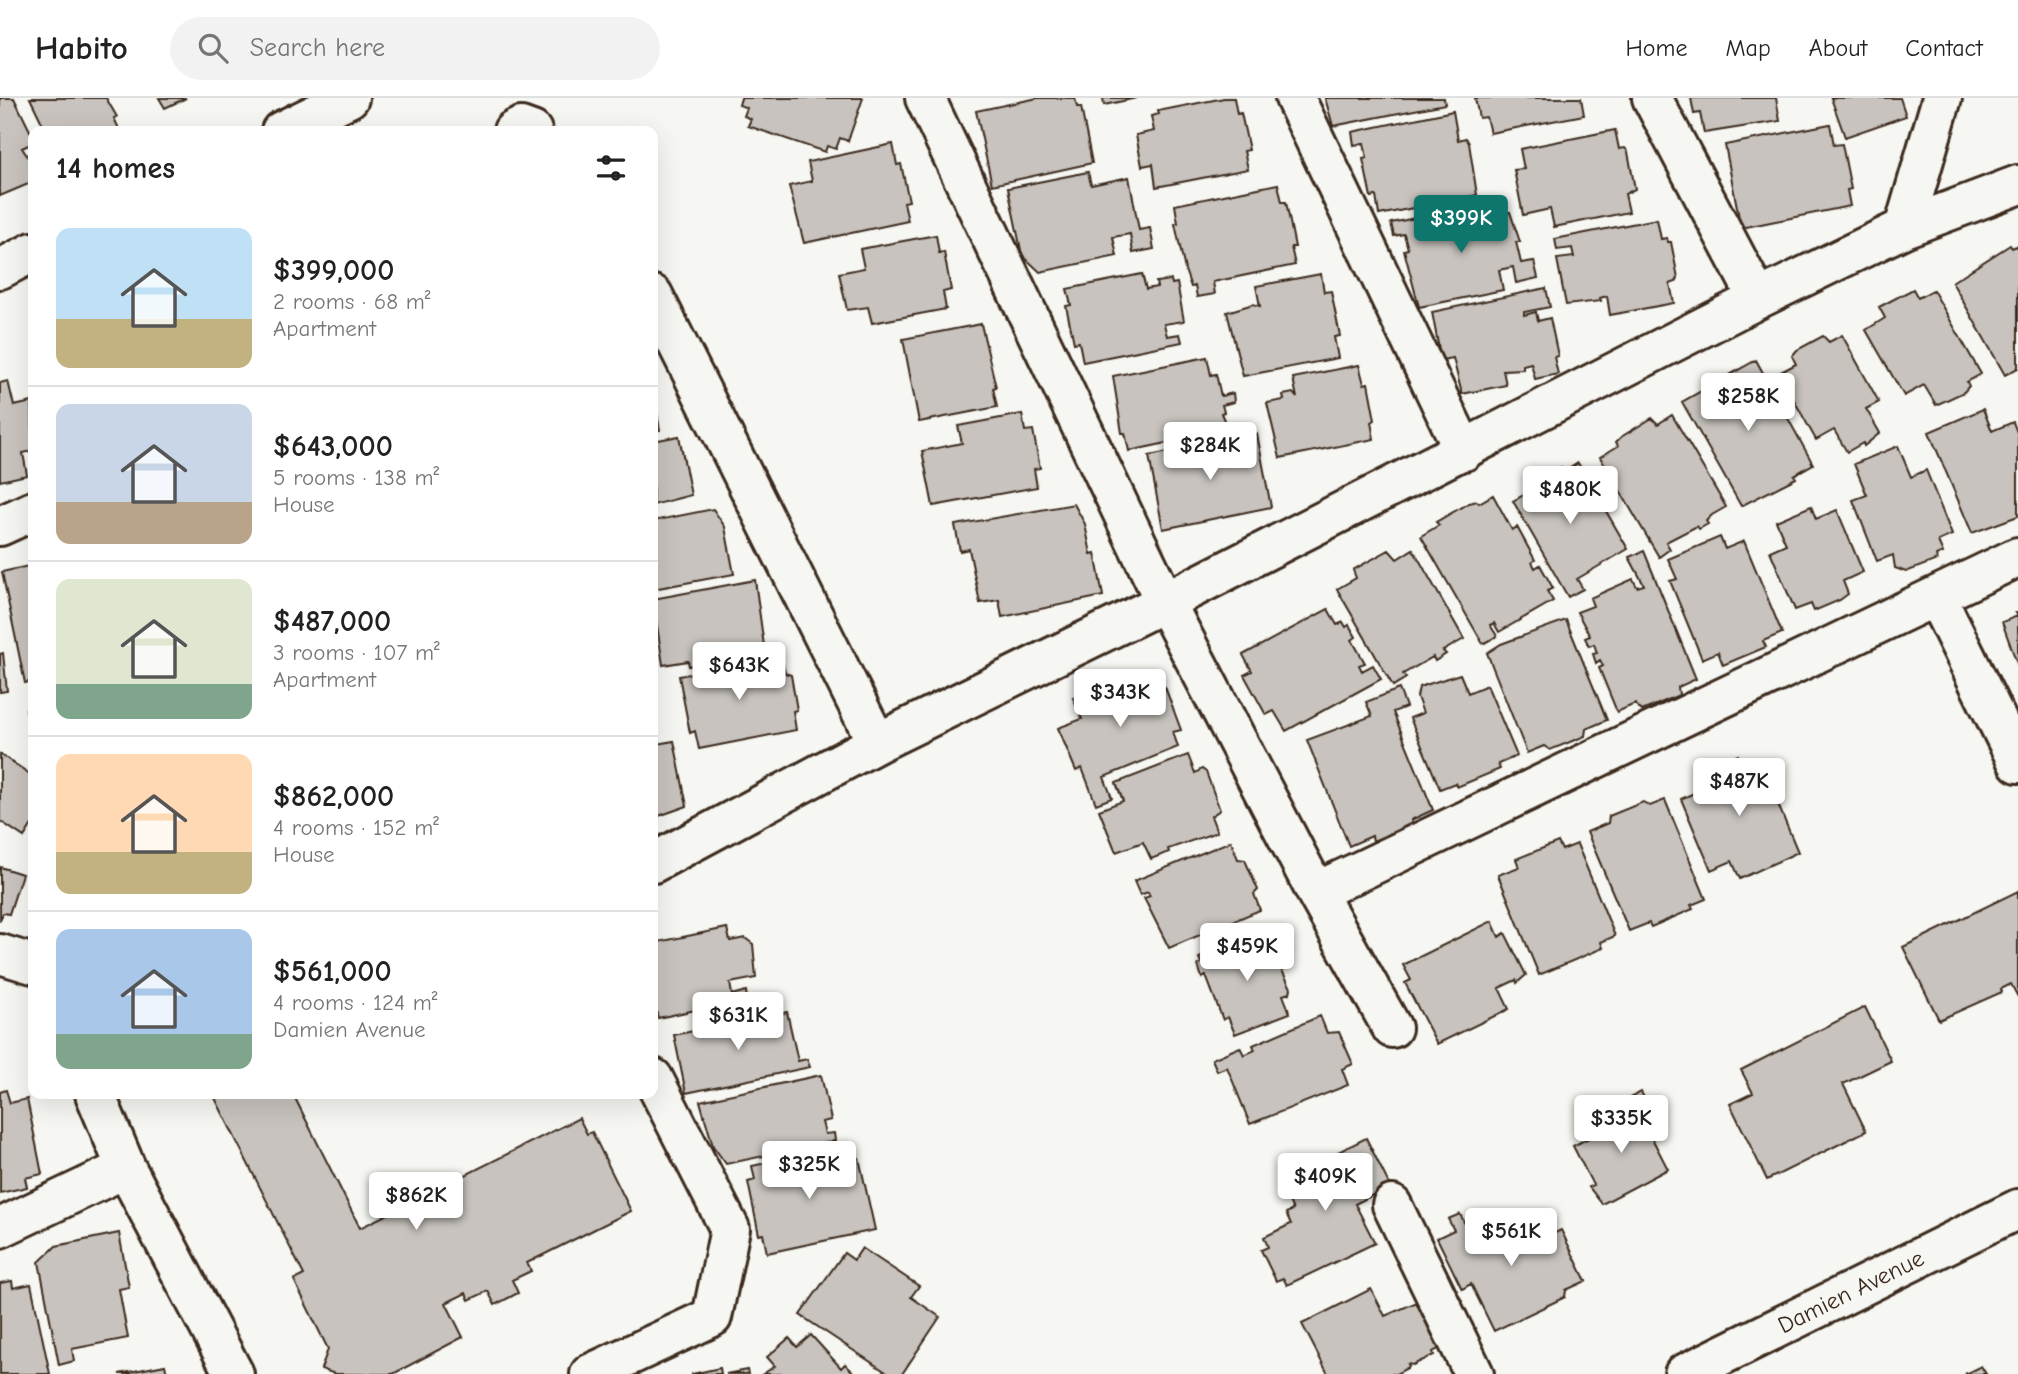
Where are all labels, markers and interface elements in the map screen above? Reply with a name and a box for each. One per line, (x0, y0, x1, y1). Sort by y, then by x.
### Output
search box (170, 17, 660, 80)
text: Habito (35, 29, 128, 67)
icon: search (194, 29, 232, 67)
text: Search here (250, 33, 385, 63)
text: Home (1626, 34, 1687, 62)
text: Map (1725, 34, 1771, 62)
text: About (1809, 34, 1867, 62)
text: Contact (1905, 34, 1983, 62)
icon: filters (592, 149, 630, 187)
text: 14 homes (56, 151, 175, 186)
pin: $399K (1412, 195, 1510, 255)
text: $399K (1430, 204, 1492, 231)
text: $399,000 (273, 253, 394, 288)
icon: home (112, 256, 196, 340)
text: 2 rooms · 68 m² (273, 288, 431, 315)
text: Apartment (273, 315, 376, 342)
pin: $258K (1699, 374, 1797, 433)
text: $258K (1717, 382, 1779, 409)
pin: $284K (1161, 422, 1259, 482)
text: $643,000 (273, 429, 393, 464)
text: $284K (1180, 431, 1240, 458)
icon: home (112, 432, 196, 516)
text: 5 rooms · 138 m² (273, 464, 439, 491)
pin: $480K (1521, 466, 1619, 526)
text: $480K (1539, 475, 1601, 502)
text: House (273, 491, 335, 518)
text: $487,000 (273, 604, 391, 639)
icon: home (112, 607, 196, 691)
text: 3 rooms · 107 m² (273, 639, 440, 666)
pin: $643K (690, 642, 788, 702)
text: $643K (709, 651, 769, 678)
text: Apartment (273, 666, 376, 693)
pin: $343K (1071, 670, 1169, 729)
text: $343K (1090, 678, 1150, 705)
pin: $487K (1690, 758, 1788, 818)
text: $487K (1709, 767, 1769, 794)
text: $862,000 (273, 779, 394, 814)
icon: home (112, 782, 196, 866)
text: 4 rooms · 152 m² (273, 814, 439, 841)
text: House (273, 841, 335, 868)
pin: $459K (1198, 924, 1296, 983)
text: $459K (1216, 932, 1278, 959)
text: $561,000 (273, 954, 392, 989)
icon: home (112, 957, 196, 1041)
text: 4 rooms · 124 m² (273, 989, 437, 1016)
pin: $631K (689, 992, 787, 1052)
text: $631K (708, 1001, 768, 1028)
text: Damien Avenue (273, 1016, 426, 1043)
pin: $335K (1572, 1096, 1670, 1155)
text: $335K (1590, 1104, 1652, 1131)
pin: $325K (760, 1142, 858, 1201)
text: $325K (778, 1150, 840, 1177)
pin: $409K (1276, 1154, 1374, 1213)
text: $409K (1294, 1162, 1356, 1189)
pin: $862K (367, 1172, 465, 1232)
text: $862K (385, 1181, 447, 1208)
pin: $561K (1462, 1208, 1560, 1268)
text: $561K (1481, 1217, 1541, 1244)
street label: Damien Avenue (1773, 1244, 1928, 1339)

